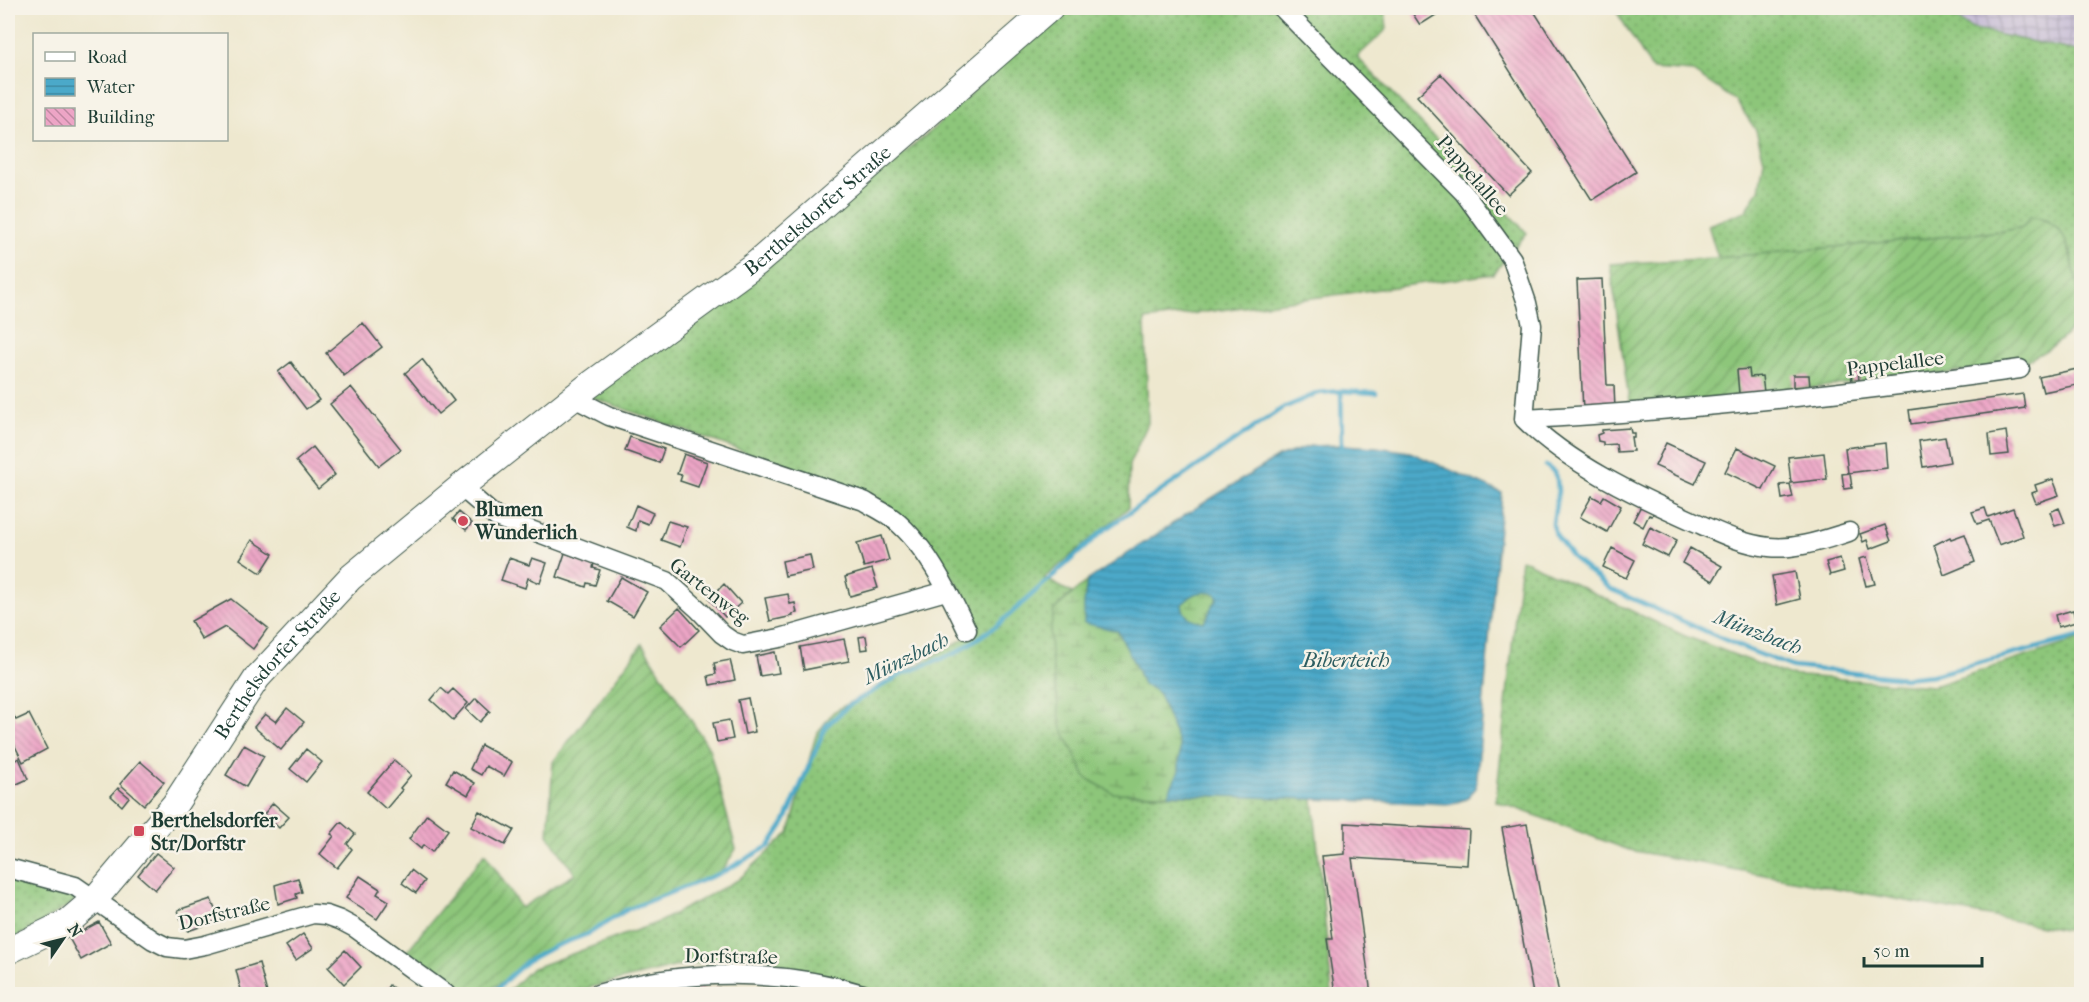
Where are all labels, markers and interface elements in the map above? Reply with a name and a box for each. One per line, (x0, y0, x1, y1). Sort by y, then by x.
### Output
legend (33, 33, 228, 141)
text: Road (87, 47, 127, 68)
text: Water (86, 77, 135, 98)
text: Building (87, 107, 155, 128)
street label: Pappelallee (1432, 131, 1514, 220)
street label: Berthelsdorfer Straße (740, 141, 896, 281)
street label: Pappelallee (1845, 346, 1945, 381)
place label: Blumen Wunderlich (474, 498, 578, 544)
marker: Blumen Wunderlich (456, 514, 470, 528)
street label: Gartenweg (665, 553, 755, 630)
street label: Berthelsdorfer Straße (209, 585, 345, 743)
water label: Münzbach (1709, 604, 1806, 660)
water label: Münzbach (857, 627, 953, 690)
water label: Biberteich (1302, 648, 1390, 672)
place label: Berthelsdorfer Str/Dorfstr (151, 809, 278, 855)
marker: Berthelsdorfer Str/Dorfstr (132, 824, 146, 838)
street label: Dorfstraße (176, 892, 272, 935)
north arrow (33, 909, 93, 969)
text: N (64, 920, 87, 942)
scale bar (1864, 930, 1982, 968)
text: 50 m (1873, 941, 1910, 962)
street label: Dorfstraße (684, 944, 778, 969)

